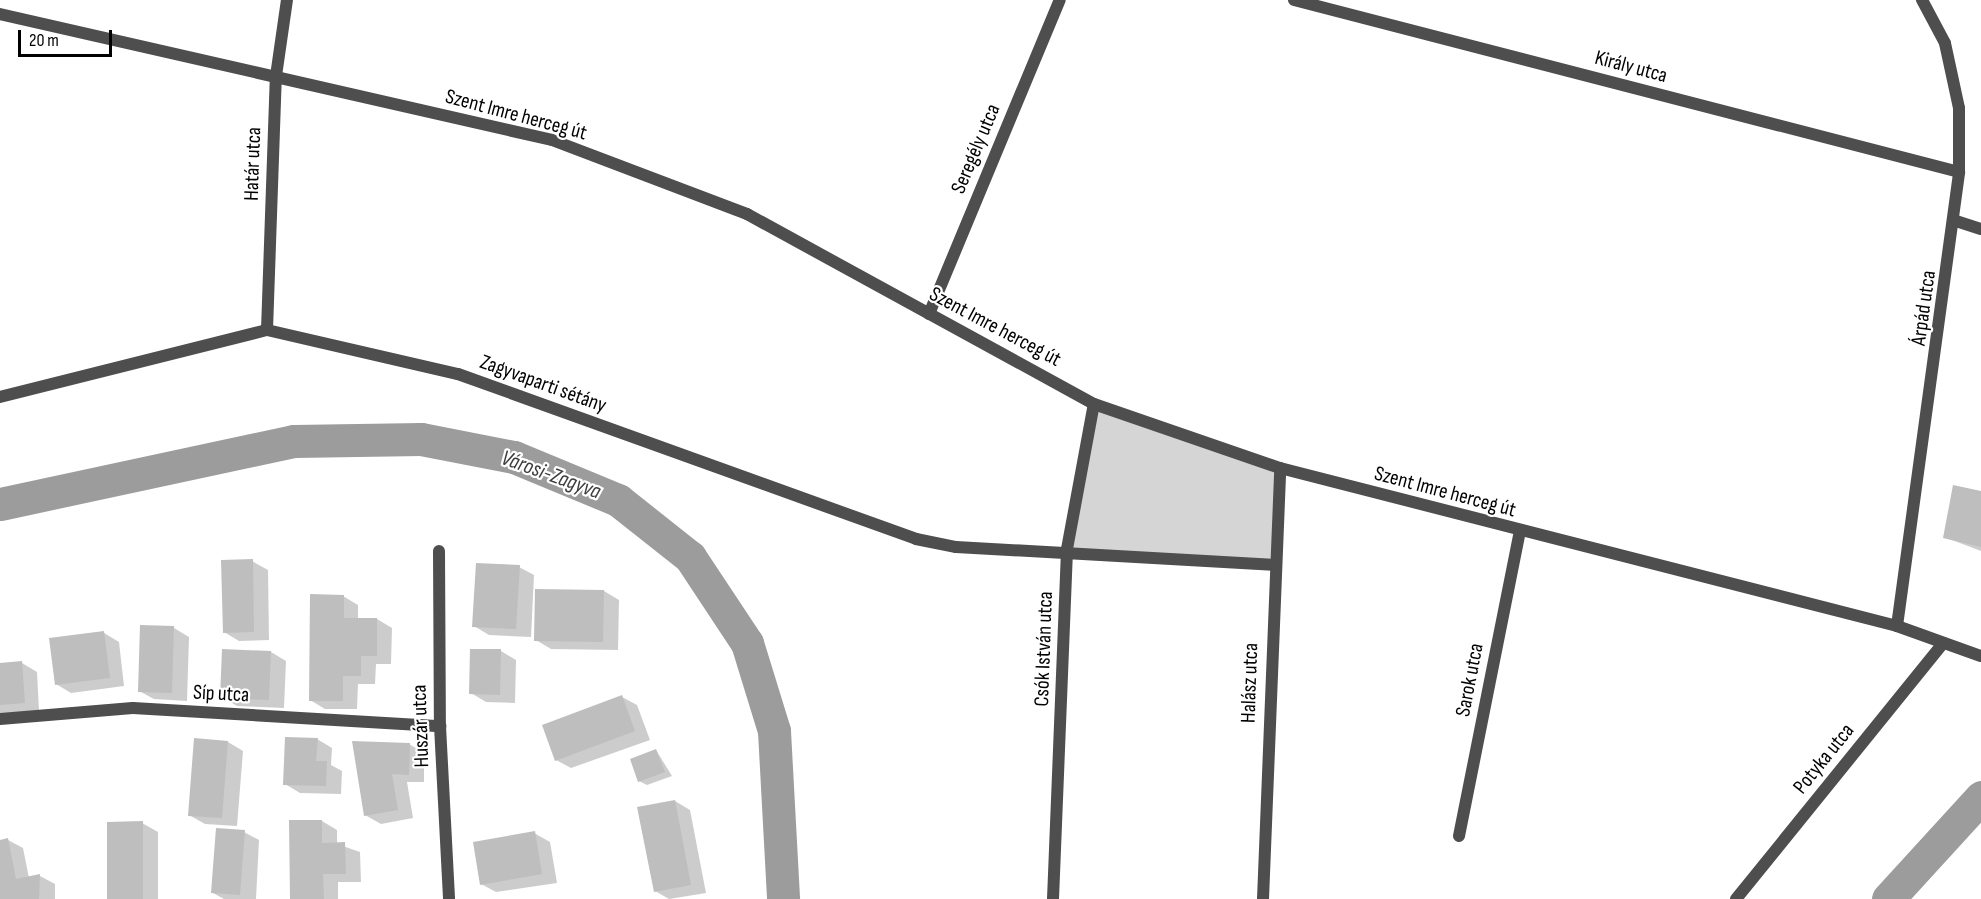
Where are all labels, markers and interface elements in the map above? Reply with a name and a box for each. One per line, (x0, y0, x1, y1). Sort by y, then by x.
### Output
scale bar (21, 18, 116, 56)
text: 20 m (29, 30, 59, 51)
street label: Király utca (1592, 45, 1670, 89)
street label: Szent Imre herceg út (442, 84, 590, 146)
street label: Seregély utca (946, 100, 1006, 198)
street label: Határ utca (239, 127, 267, 201)
street label: Árpád utca (1906, 269, 1942, 347)
street label: Szent Imre herceg út (925, 282, 1065, 372)
street label: Zagyvaparti sétány (476, 349, 610, 419)
water label: Városi-Zagyva (498, 445, 604, 505)
street label: Szent Imre herceg út (1371, 461, 1519, 523)
street label: Csók István utca (1029, 591, 1059, 707)
street label: Sarok utca (1451, 641, 1489, 719)
street label: Halász utca (1236, 643, 1264, 723)
street label: Síp utca (192, 680, 250, 708)
street label: Huszár utca (407, 684, 435, 768)
street label: Potyka utca (1788, 719, 1860, 799)

